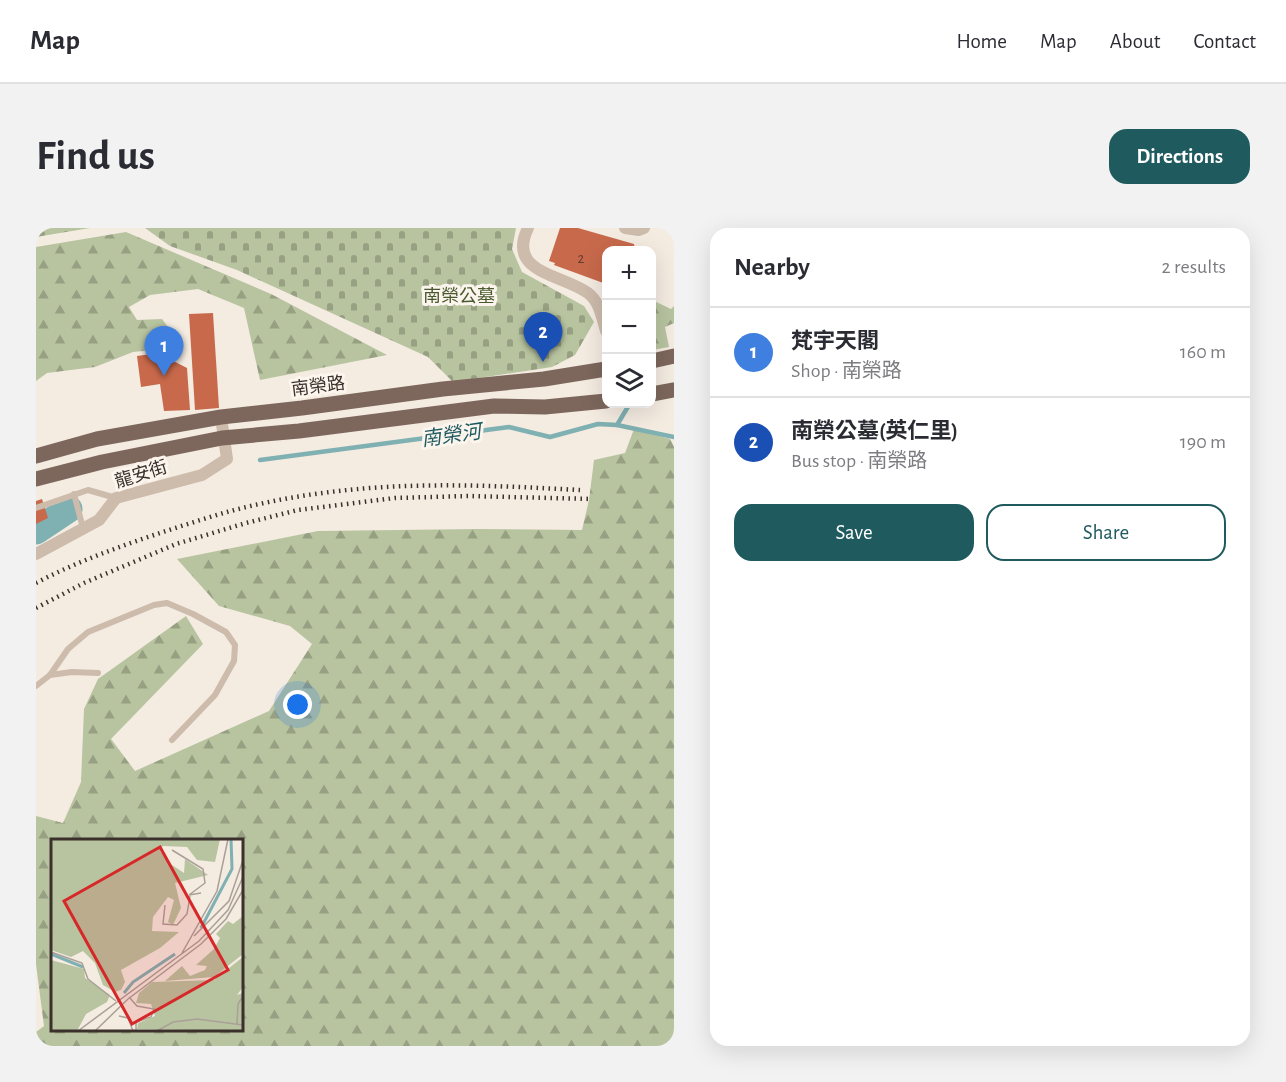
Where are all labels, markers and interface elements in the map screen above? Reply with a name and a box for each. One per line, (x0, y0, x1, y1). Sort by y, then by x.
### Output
text: Map (30, 27, 80, 55)
text: Home (956, 31, 1007, 52)
text: Map (1040, 31, 1077, 52)
text: About (1110, 31, 1160, 52)
text: Contact (1193, 31, 1256, 52)
button: Directions (1109, 129, 1250, 184)
text: Find us (36, 135, 155, 177)
map controls (602, 246, 656, 408)
button: + (602, 246, 656, 300)
house number: 2 (578, 251, 585, 266)
text: Nearby (734, 254, 810, 280)
text: 2 results (1162, 257, 1226, 277)
park label: 南榮公墓 (423, 286, 495, 306)
button: − (602, 300, 656, 354)
pin: 2 (524, 312, 562, 362)
pin: 1 (144, 326, 184, 376)
text: 梵宇天閣 (791, 330, 879, 352)
text: 1 (750, 342, 757, 362)
text: 160 m (1180, 342, 1226, 362)
button: layers (602, 354, 656, 408)
text: Shop · 南榮路 (791, 361, 902, 381)
street label: 南榮路 (290, 373, 346, 399)
water label: 南榮河 (420, 420, 486, 450)
text: 南榮公墓(英仁里) (791, 420, 958, 442)
text: 2 (749, 432, 758, 452)
text: 190 m (1180, 432, 1226, 452)
text: Bus stop · 南榮路 (791, 451, 927, 471)
street label: 龍安街 (112, 457, 170, 491)
button: Save (734, 504, 974, 561)
button: Share (986, 504, 1226, 561)
your location (283, 690, 312, 719)
inset map (51, 839, 243, 1031)

